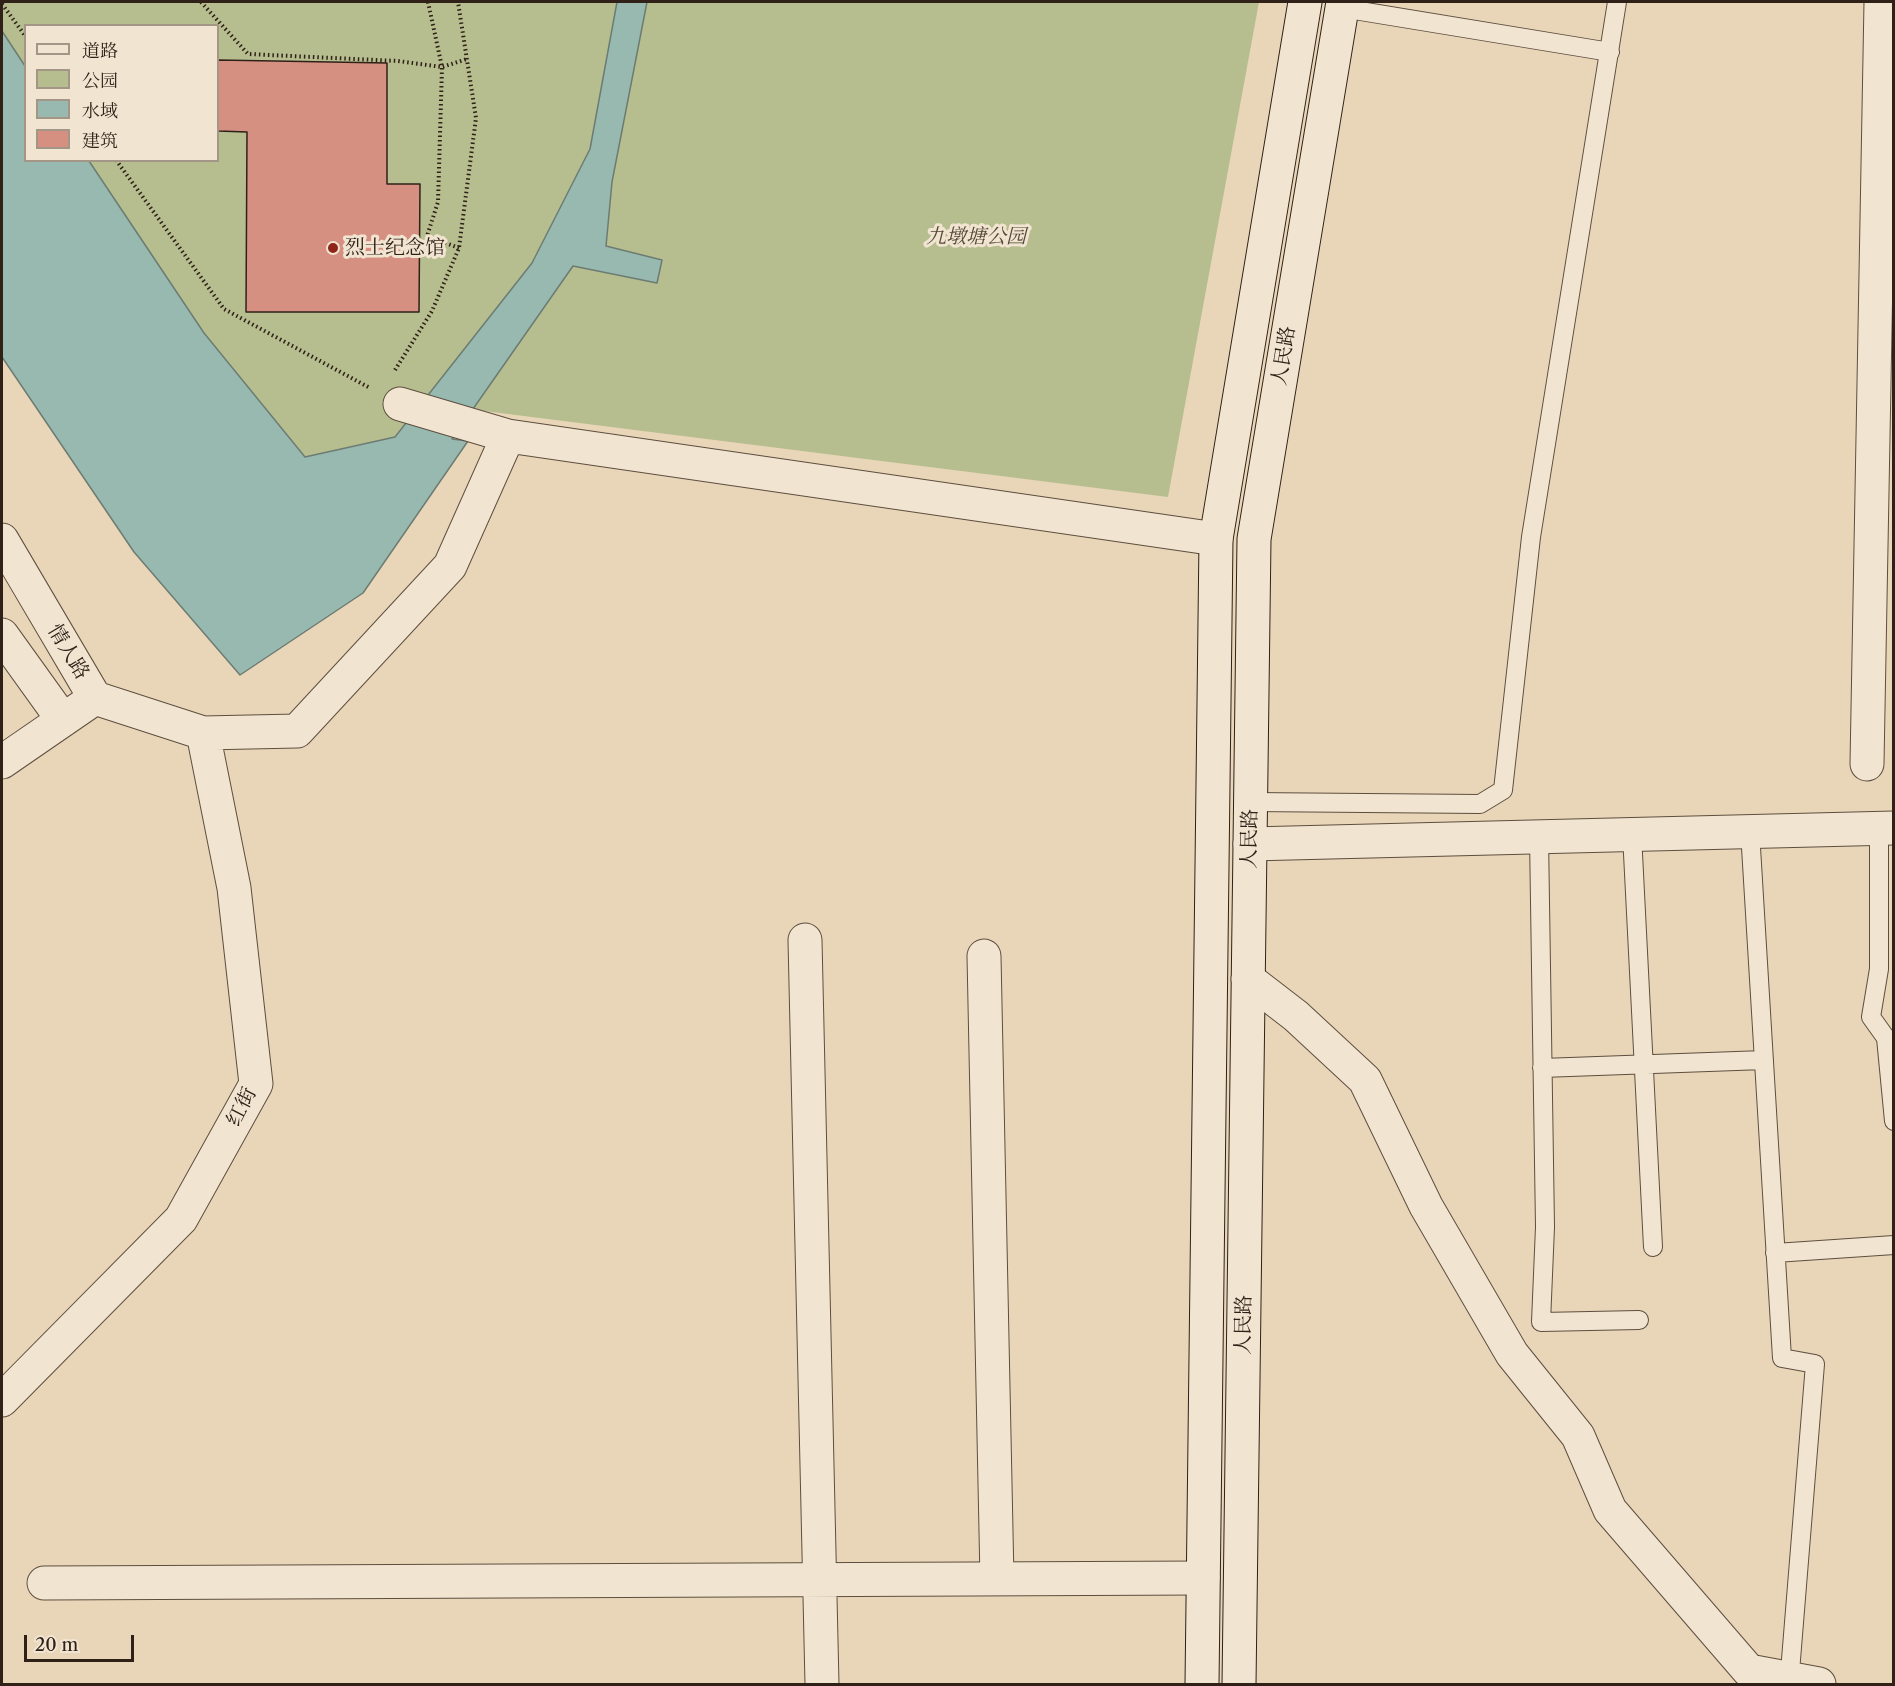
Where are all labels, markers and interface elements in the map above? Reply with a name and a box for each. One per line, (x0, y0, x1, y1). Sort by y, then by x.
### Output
legend (24, 24, 219, 162)
text: 道路 (82, 40, 118, 62)
text: 公园 (82, 70, 118, 92)
text: 水域 (82, 100, 118, 122)
text: 建筑 (82, 130, 118, 152)
park label: 九墩塘公园 (926, 225, 1026, 249)
place label: 烈士纪念馆 (345, 236, 445, 260)
marker: 烈士纪念馆 (326, 241, 340, 255)
street label: 人民路 (1267, 324, 1301, 388)
street label: 情人路 (42, 620, 94, 684)
street label: 人民路 (1237, 809, 1263, 869)
street label: 红街 (222, 1084, 262, 1130)
street label: 人民路 (1231, 1295, 1257, 1355)
scale bar (27, 1623, 136, 1661)
text: 20 m (35, 1634, 78, 1656)

